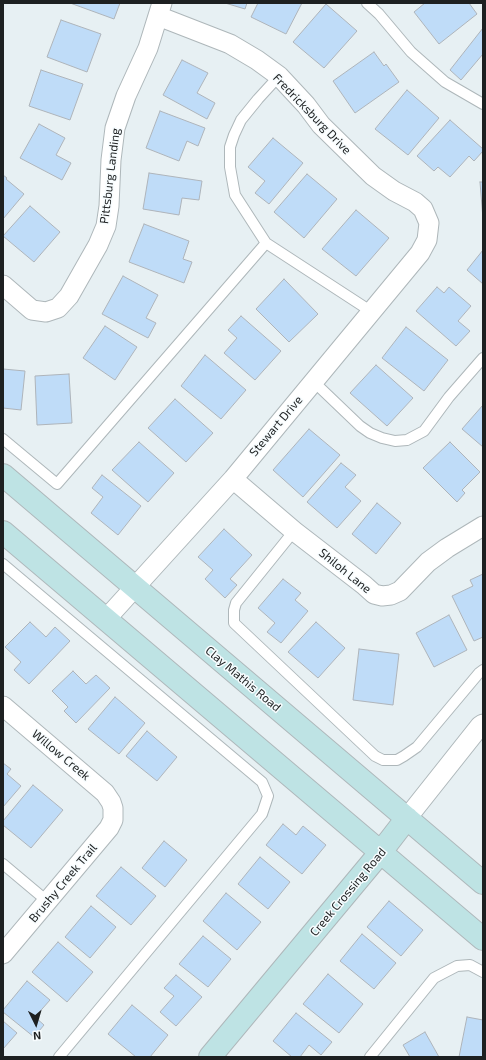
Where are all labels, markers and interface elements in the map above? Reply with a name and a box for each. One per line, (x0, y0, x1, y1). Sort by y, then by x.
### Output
street label: Fredricksburg Drive (270, 71, 354, 157)
street label: Pittsburg Landing (97, 127, 123, 225)
street label: Stewart Drive (246, 393, 306, 459)
street label: Shiloh Lane (316, 546, 374, 596)
street label: Clay Mathis Road (202, 643, 284, 715)
street label: Willow Creek (29, 727, 93, 783)
street label: Brushy Creek Trail (26, 841, 100, 925)
street label: Creek Crossing Road (307, 845, 389, 939)
north arrow (16, 1004, 56, 1044)
text: N (33, 1030, 42, 1043)

